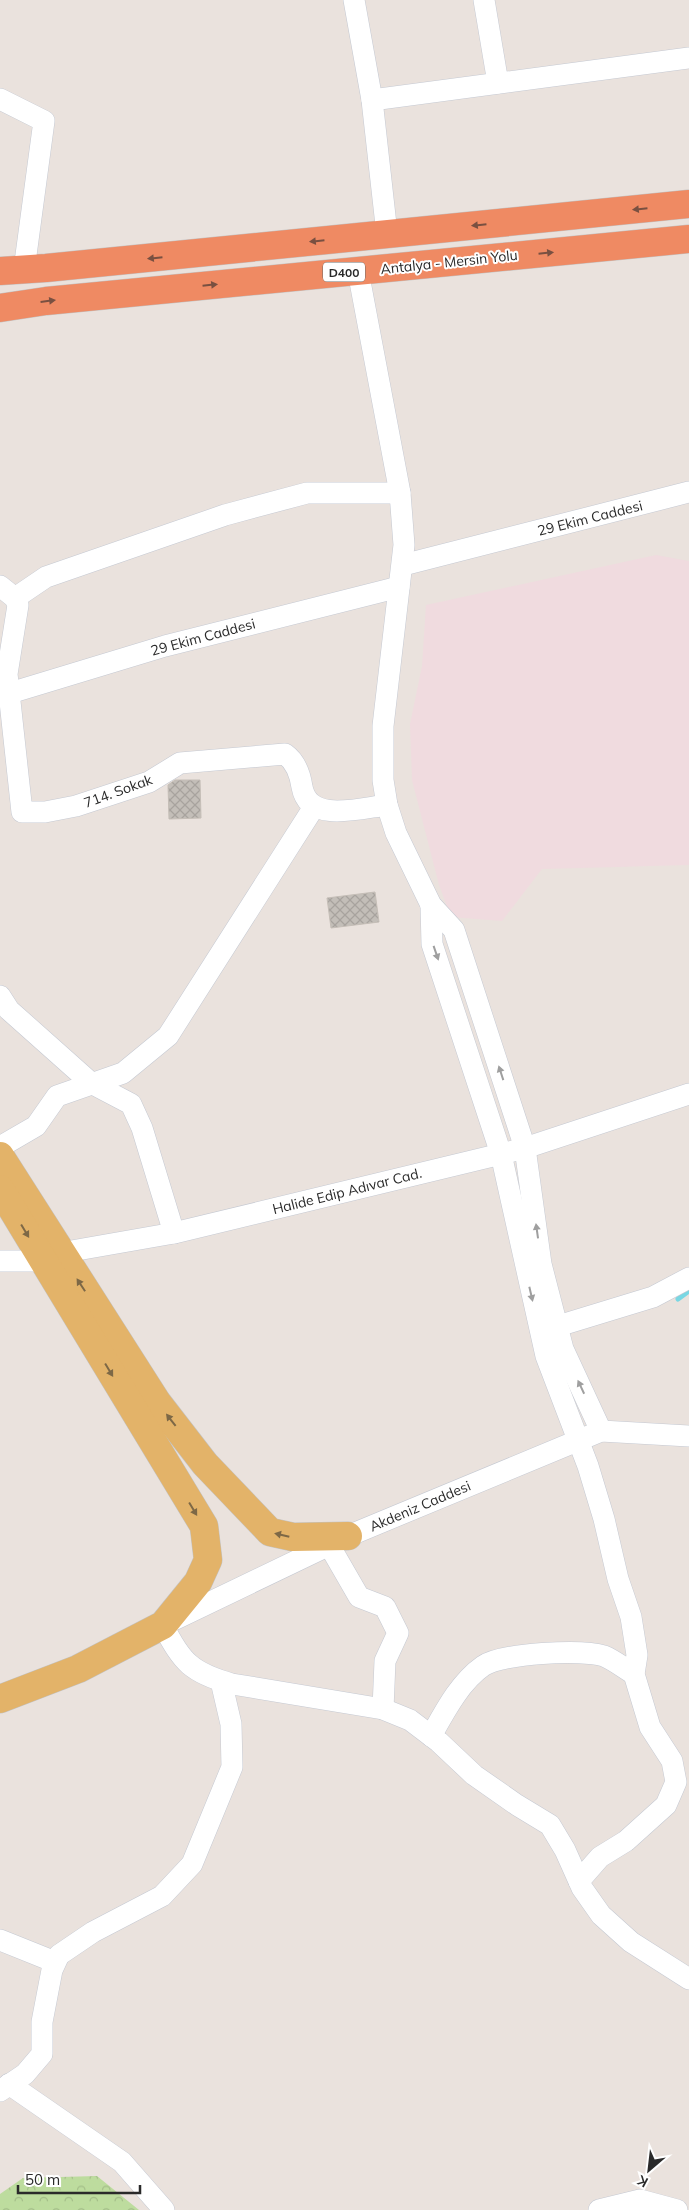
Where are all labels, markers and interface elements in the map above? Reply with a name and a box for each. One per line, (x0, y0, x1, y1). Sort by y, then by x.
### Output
one-way arrow (632, 205, 648, 213)
one-way arrow (471, 221, 487, 229)
one-way arrow (309, 237, 325, 245)
street label: Antalya - Mersin Yolu (380, 246, 518, 278)
one-way arrow (538, 248, 554, 256)
one-way arrow (147, 254, 163, 262)
road number: D400 (323, 262, 365, 282)
one-way arrow (202, 281, 218, 289)
one-way arrow (41, 297, 57, 305)
street label: 29 Ekim Caddesi (536, 496, 644, 540)
street label: 29 Ekim Caddesi (149, 614, 257, 660)
street label: 714. Sokak (81, 770, 155, 812)
one-way arrow (432, 946, 440, 961)
one-way arrow (497, 1066, 504, 1081)
street label: Halide Edip Adıvar Cad. (271, 1164, 423, 1218)
one-way arrow (532, 1223, 540, 1239)
one-way arrow (20, 1225, 29, 1238)
one-way arrow (76, 1278, 86, 1291)
one-way arrow (527, 1287, 535, 1302)
one-way arrow (104, 1364, 113, 1377)
one-way arrow (577, 1380, 585, 1394)
one-way arrow (165, 1414, 176, 1427)
street label: Akdeniz Caddesi (367, 1477, 473, 1535)
one-way arrow (189, 1503, 198, 1516)
one-way arrow (275, 1531, 290, 1539)
north arrow (624, 2145, 674, 2195)
scale bar (18, 2162, 140, 2194)
text: 50 m (25, 2170, 60, 2189)
text: K (634, 2171, 651, 2192)

